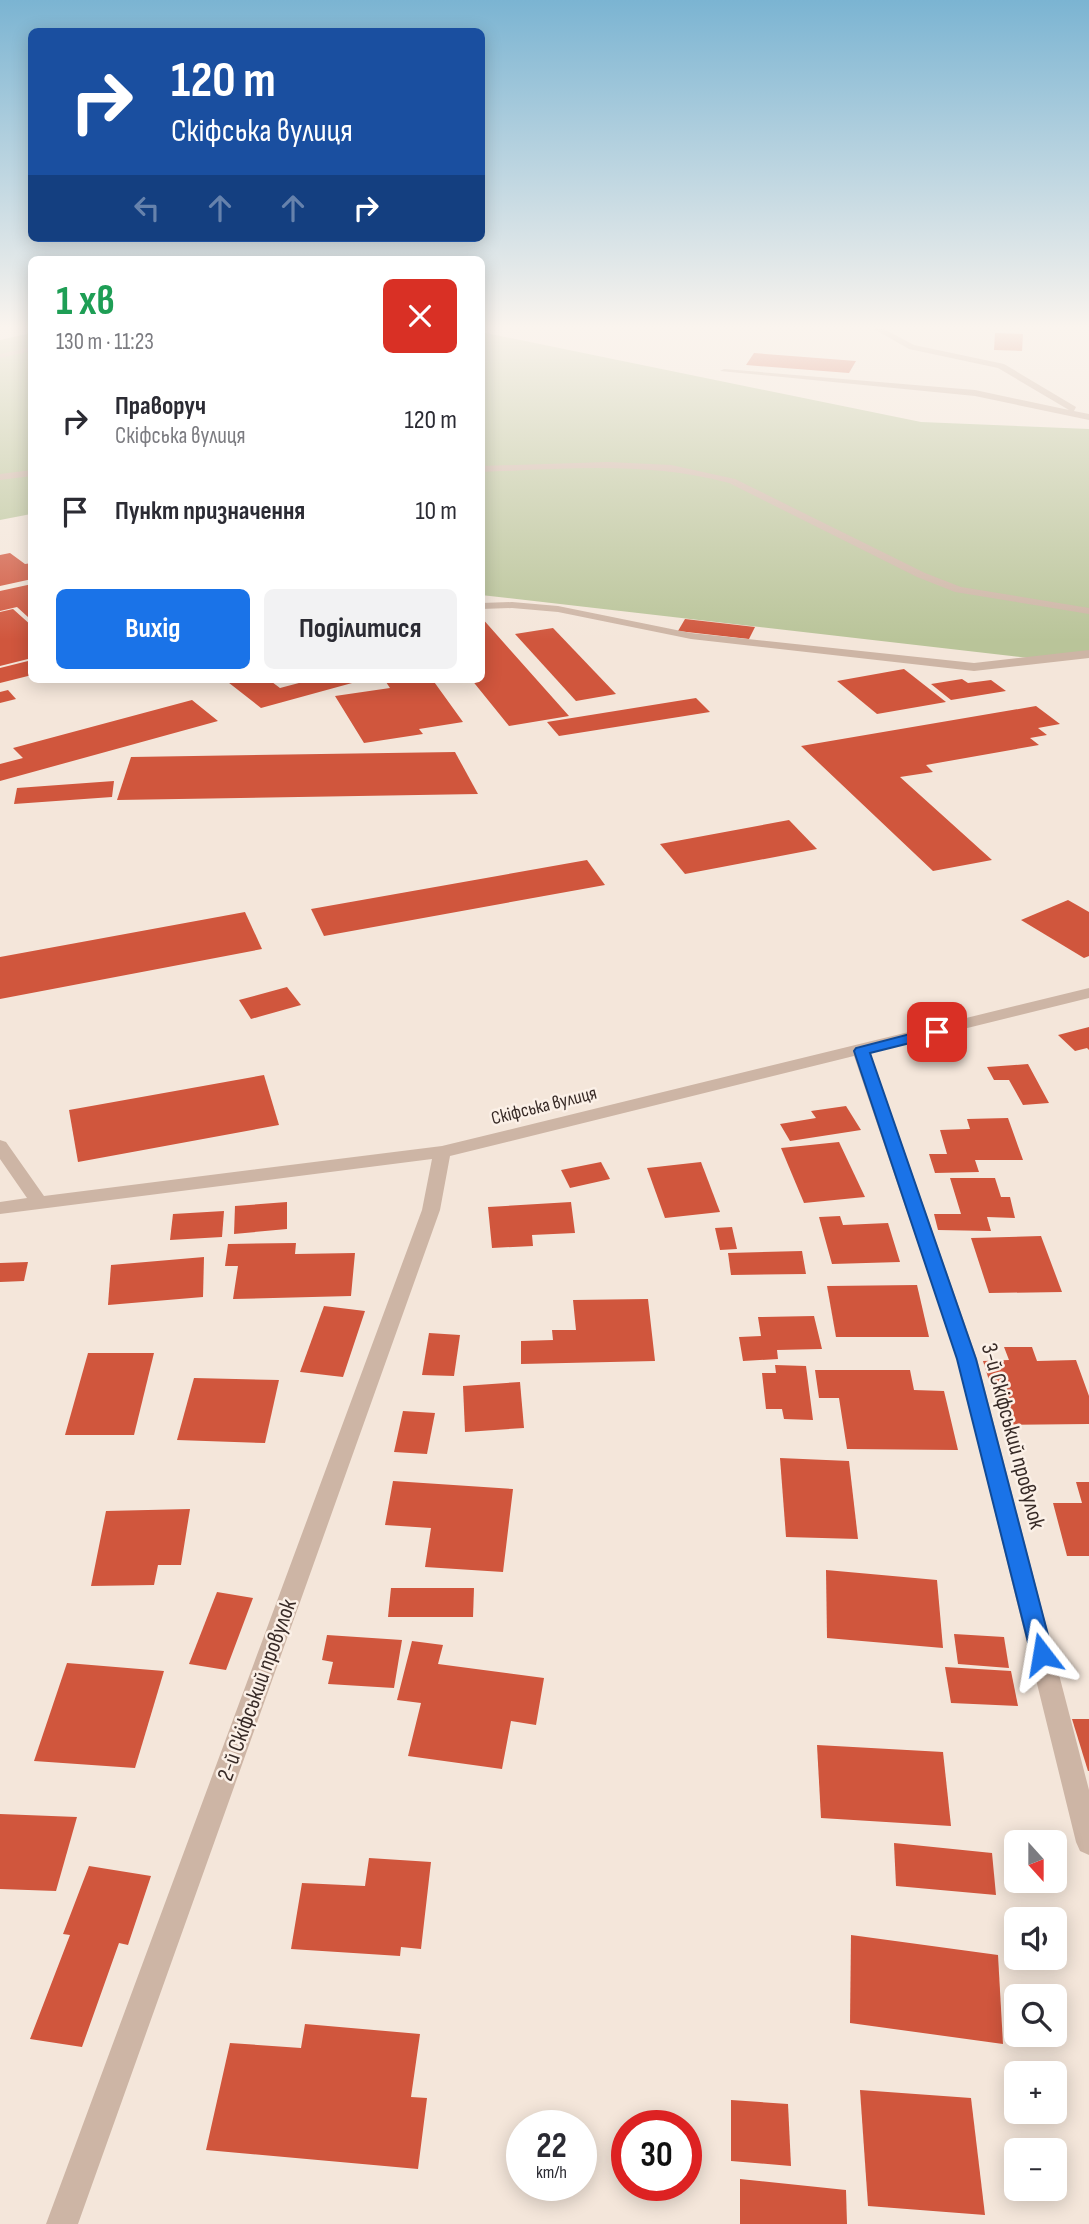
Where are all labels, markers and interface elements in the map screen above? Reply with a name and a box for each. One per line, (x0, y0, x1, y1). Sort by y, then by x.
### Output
text: 120 m (171, 52, 276, 111)
icon: right (56, 56, 147, 147)
text: Скіфська вулиця (171, 112, 353, 151)
icon: left (128, 189, 166, 227)
icon: ahead (201, 189, 239, 227)
icon: ahead (274, 189, 312, 227)
icon: right (347, 189, 385, 227)
text: 1 хв (56, 276, 115, 327)
button: close (383, 279, 457, 353)
text: 130 m · 11:23 (56, 328, 154, 356)
text: Праворуч (115, 391, 206, 422)
icon: right (56, 402, 94, 440)
text: 120 m (404, 405, 457, 436)
text: Скіфська вулиця (115, 422, 246, 450)
icon: arrive (56, 493, 94, 531)
text: Пункт призначення (115, 496, 305, 527)
text: 10 m (415, 496, 457, 527)
button: Вихід (56, 589, 250, 669)
button: Поділитися (264, 589, 457, 669)
pin (907, 1002, 967, 1062)
icon: arrive (918, 1013, 956, 1051)
street label: Скіфська вулиця (489, 1082, 599, 1130)
street label: 3-й Скіфський провулок (975, 1340, 1051, 1532)
street label: 2-й Скіфський провулок (211, 1595, 303, 1785)
position arrow (1005, 1617, 1079, 1691)
north arrow (1004, 1830, 1068, 1894)
map controls (1004, 1830, 1067, 2201)
button: sound (1004, 1907, 1067, 1970)
button: search (1004, 1984, 1067, 2047)
button: + (1004, 2061, 1067, 2124)
speed limit sign: 30 (611, 2110, 702, 2201)
text: 22 (536, 2125, 567, 2168)
button: − (1004, 2138, 1067, 2201)
text: km/h (536, 2162, 567, 2183)

